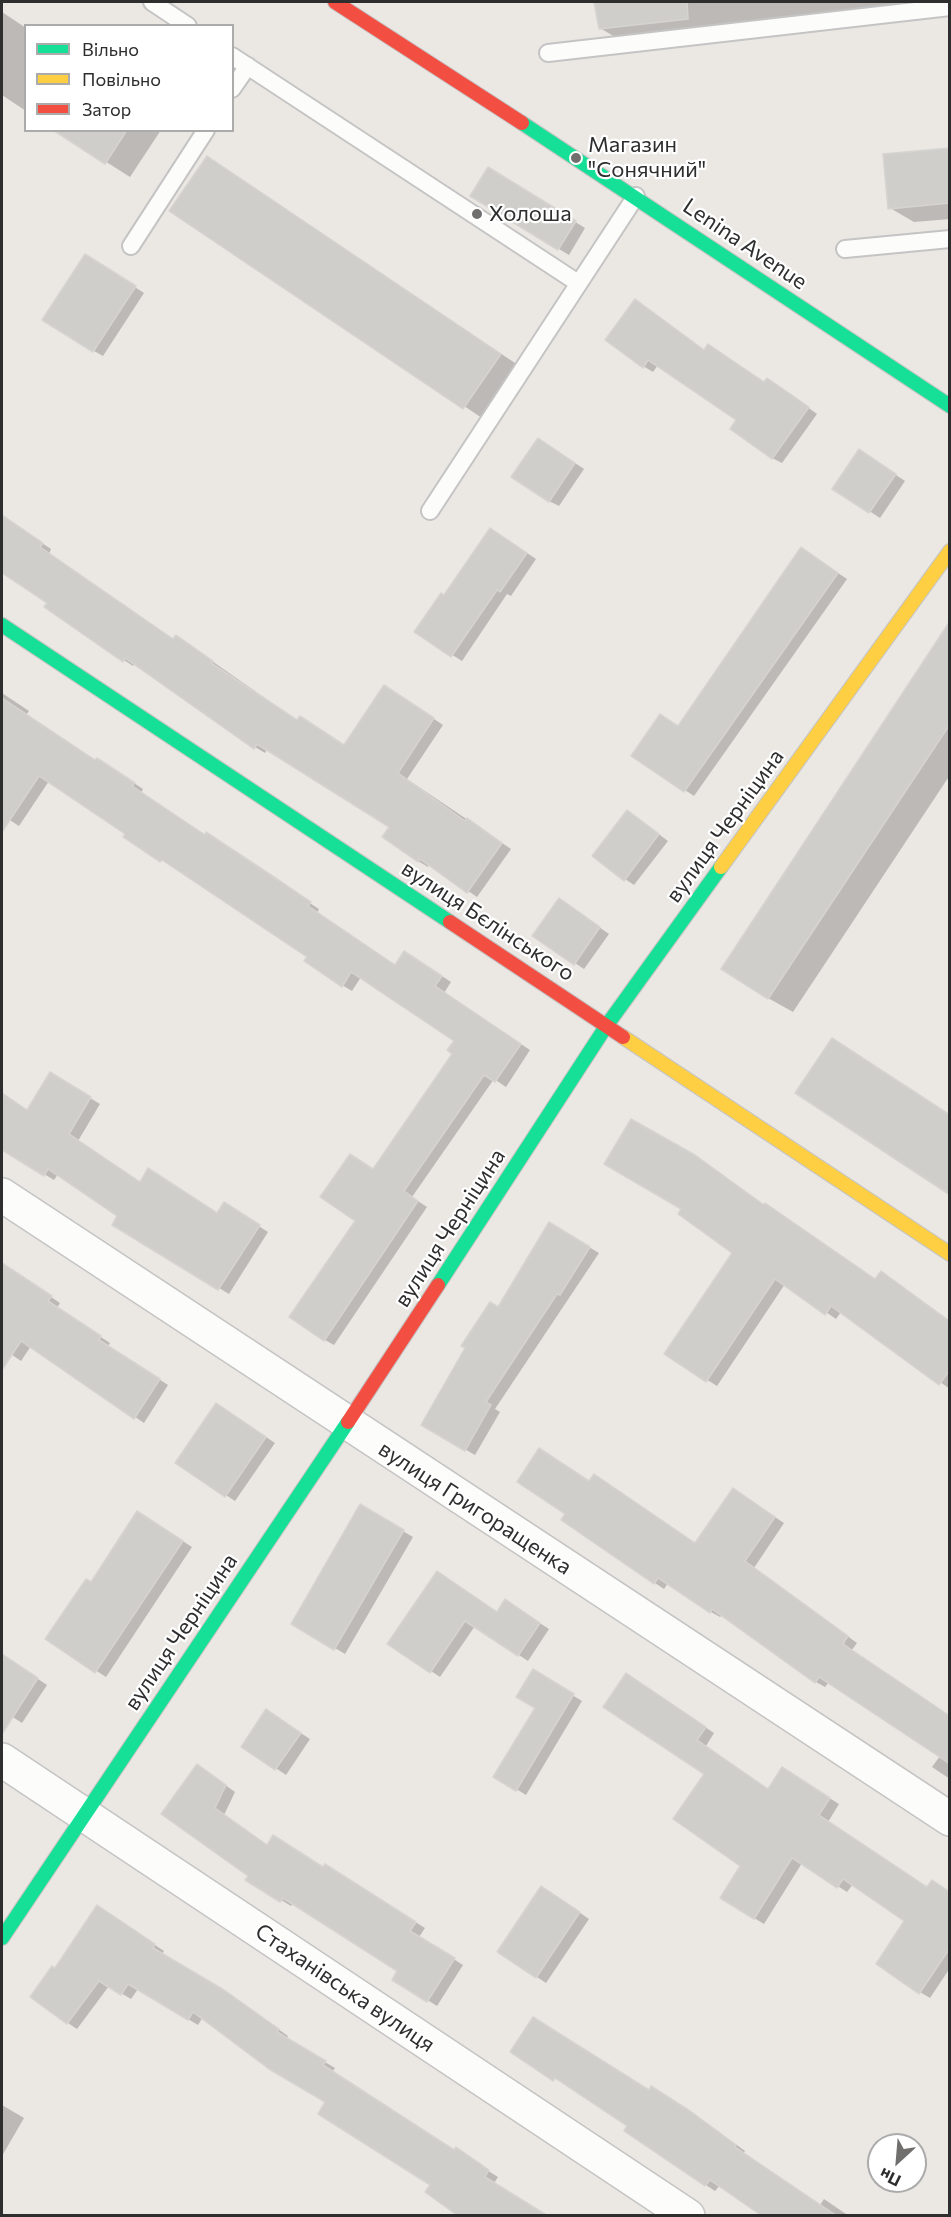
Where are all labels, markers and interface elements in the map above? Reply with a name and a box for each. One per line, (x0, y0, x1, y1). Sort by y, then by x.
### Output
legend (24, 24, 234, 132)
text: Вільно (82, 38, 139, 60)
text: Повільно (82, 68, 161, 90)
text: Затор (82, 98, 131, 120)
place label: Магазин "Сонячний" (588, 132, 706, 184)
marker: Магазин "Сонячний" (569, 151, 583, 165)
street label: Lenina Avenue (678, 193, 812, 295)
place label: Холоша (489, 201, 572, 227)
marker: Холоша (470, 207, 484, 221)
street label: вулиця Черніцина (661, 744, 789, 908)
street label: вулиця Бєлінського (396, 855, 580, 987)
street label: вулиця Черніцина (389, 1144, 511, 1312)
street label: вулиця Григоращенка (373, 1436, 577, 1580)
street label: вулиця Черніцина (119, 1549, 243, 1715)
street label: Стаханівська вулиця (250, 1918, 440, 2058)
north arrow (867, 2133, 927, 2193)
text: Пн (876, 2165, 903, 2191)

